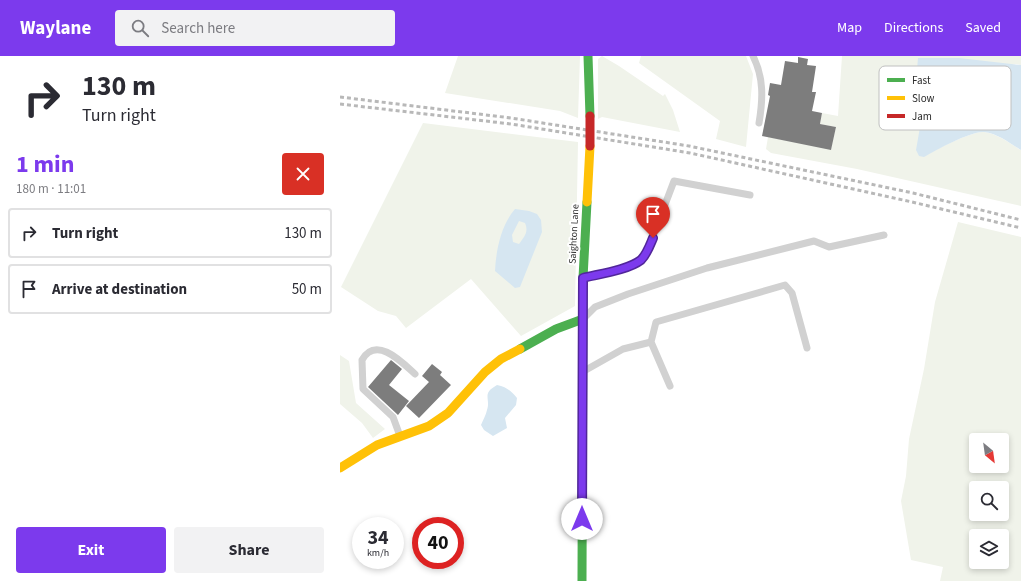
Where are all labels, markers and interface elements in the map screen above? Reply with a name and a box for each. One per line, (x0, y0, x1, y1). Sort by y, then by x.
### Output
search box (115, 10, 395, 46)
text: Waylane (20, 15, 91, 42)
icon: search (129, 17, 151, 39)
text: Search here (161, 18, 235, 39)
text: Map (837, 18, 862, 38)
text: Directions (884, 18, 943, 38)
text: Saved (965, 18, 1001, 38)
text: 130 m (82, 66, 156, 106)
legend (879, 66, 1011, 130)
icon: right (16, 72, 68, 124)
text: Fast (912, 73, 931, 88)
text: Slow (912, 91, 935, 106)
text: Turn right (82, 103, 156, 128)
text: Jam (912, 109, 932, 124)
text: 1 min (16, 147, 74, 182)
button: close (282, 153, 324, 195)
text: 180 m · 11:01 (16, 180, 86, 198)
pin (636, 197, 670, 238)
icon: arrive (642, 203, 664, 225)
street label: Saighton Lane (565, 204, 583, 264)
icon: right (18, 222, 40, 244)
text: Turn right (52, 223, 118, 244)
text: 130 m (284, 223, 322, 244)
icon: arrive (18, 278, 40, 300)
text: Arrive at destination (52, 279, 187, 300)
text: 50 m (292, 279, 322, 300)
north arrow (969, 433, 1009, 473)
map controls (969, 433, 1009, 569)
button: search (969, 481, 1009, 521)
position arrow (561, 498, 603, 540)
speed limit sign: 40 (412, 517, 464, 569)
text: 34 (367, 524, 389, 552)
button: Exit (16, 527, 166, 573)
button: Share (174, 527, 324, 573)
button: layers (969, 529, 1009, 569)
text: km/h (367, 546, 389, 560)

